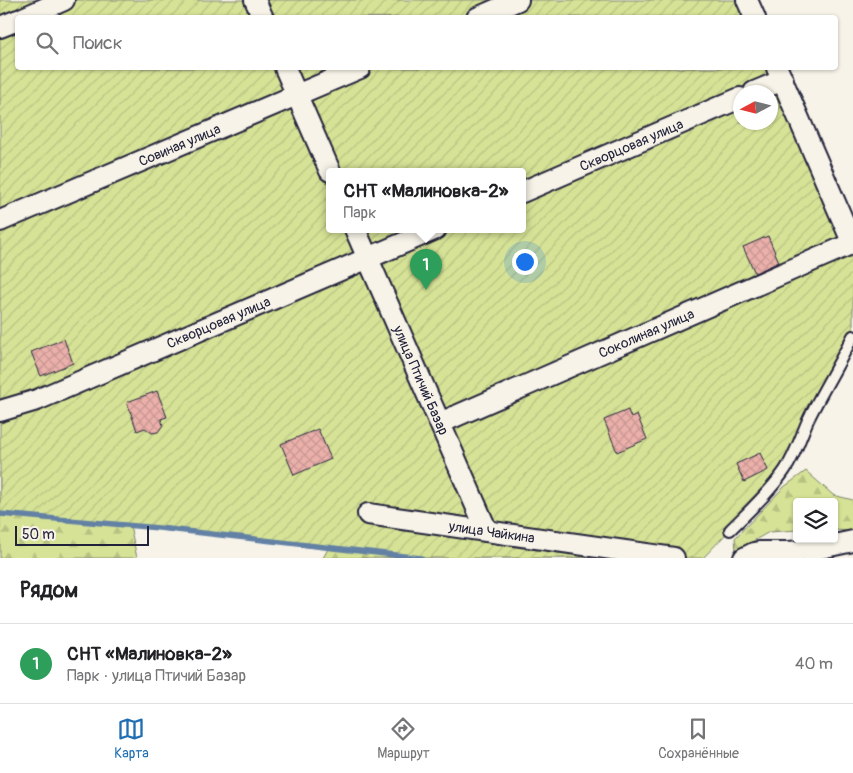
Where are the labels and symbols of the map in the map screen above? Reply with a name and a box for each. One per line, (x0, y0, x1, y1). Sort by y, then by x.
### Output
north arrow (733, 85, 778, 130)
street label: Скворцовая улица (577, 115, 686, 175)
street label: Совиная улица (136, 120, 223, 170)
pin: 1 (410, 249, 442, 290)
your location (512, 249, 538, 275)
street label: Скворцовая улица (164, 293, 273, 352)
street label: Соколиная улица (596, 305, 697, 361)
street label: улица Птичий Базар (389, 322, 453, 438)
street label: улица Чайкина (447, 517, 536, 546)
scale bar (15, 523, 149, 546)

